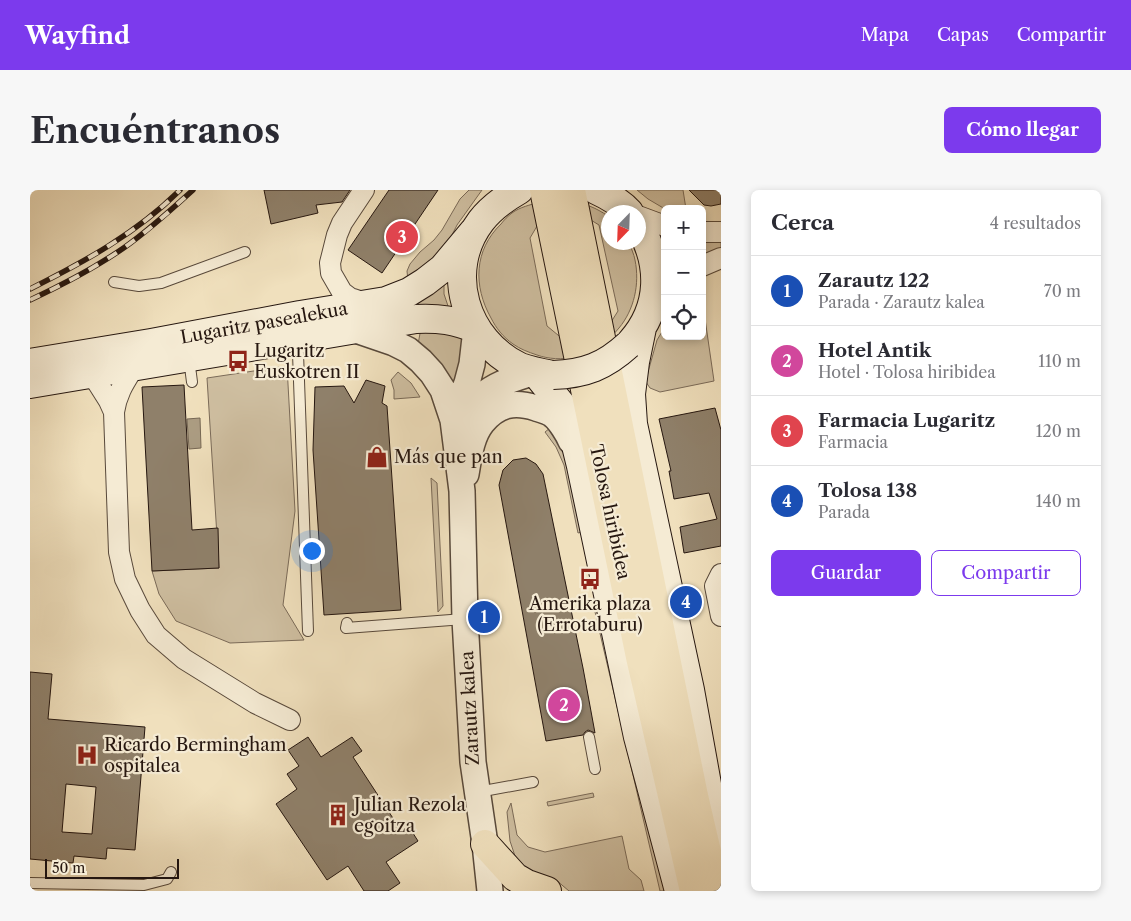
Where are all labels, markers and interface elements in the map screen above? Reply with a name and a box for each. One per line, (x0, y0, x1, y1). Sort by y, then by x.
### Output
text: Wayfind (25, 21, 130, 50)
text: Mapa (861, 24, 909, 46)
text: Capas (937, 24, 989, 46)
text: Compartir (1017, 24, 1106, 46)
button: Cómo llegar (944, 107, 1101, 153)
text: Encuéntranos (30, 109, 280, 152)
north arrow (601, 205, 646, 250)
map controls (661, 205, 706, 340)
button: + (661, 205, 706, 250)
text: Cerca (771, 210, 834, 235)
text: 4 resultados (990, 213, 1081, 233)
pin: 3 (386, 218, 418, 256)
button: − (661, 250, 706, 295)
text: Zarautz 122 (818, 269, 930, 292)
text: 1 (783, 281, 791, 301)
text: 70 m (1044, 281, 1081, 301)
text: Parada · Zarautz kalea (818, 292, 985, 312)
button: locate (661, 295, 706, 340)
street label: Lugaritz pasealekua (179, 297, 350, 349)
text: Hotel Antik (818, 339, 931, 362)
place label: Lugaritz Euskotren II (254, 340, 360, 383)
bus stop icon: Lugaritz Euskotren II (225, 348, 251, 374)
text: 2 (782, 351, 792, 371)
text: 110 m (1038, 351, 1081, 371)
text: Hotel · Tolosa hiribidea (818, 362, 996, 382)
text: Farmacia Lugaritz (818, 409, 995, 432)
text: 3 (782, 421, 792, 441)
text: 120 m (1036, 421, 1081, 441)
text: Farmacia (818, 432, 888, 452)
street label: Tolosa hiribidea (585, 442, 635, 582)
shop icon: Más que pan (364, 444, 390, 470)
place label: Más que pan (394, 446, 503, 468)
text: Tolosa 138 (818, 479, 917, 502)
text: 4 (782, 491, 792, 511)
text: 140 m (1036, 491, 1081, 511)
text: Parada (818, 502, 870, 522)
your location (299, 538, 325, 564)
button: Guardar (771, 550, 921, 596)
button: Compartir (931, 550, 1081, 596)
bus stop icon: Amerika plaza (Errotaburu) (577, 566, 603, 592)
pin: 4 (670, 583, 702, 621)
place label: Amerika plaza (Errotaburu) (528, 593, 652, 636)
pin: 1 (468, 598, 500, 636)
street label: Zarautz kalea (456, 650, 484, 766)
pin: 2 (548, 686, 580, 724)
place label: Ricardo Bermingham ospitalea (104, 734, 287, 777)
hospital icon: Ricardo Bermingham ospitalea (74, 742, 100, 768)
place label: Julian Rezola egoitza (351, 794, 466, 837)
building icon: Julian Rezola egoitza (325, 802, 351, 828)
scale bar (45, 856, 179, 879)
text: 50 m (52, 859, 85, 877)

